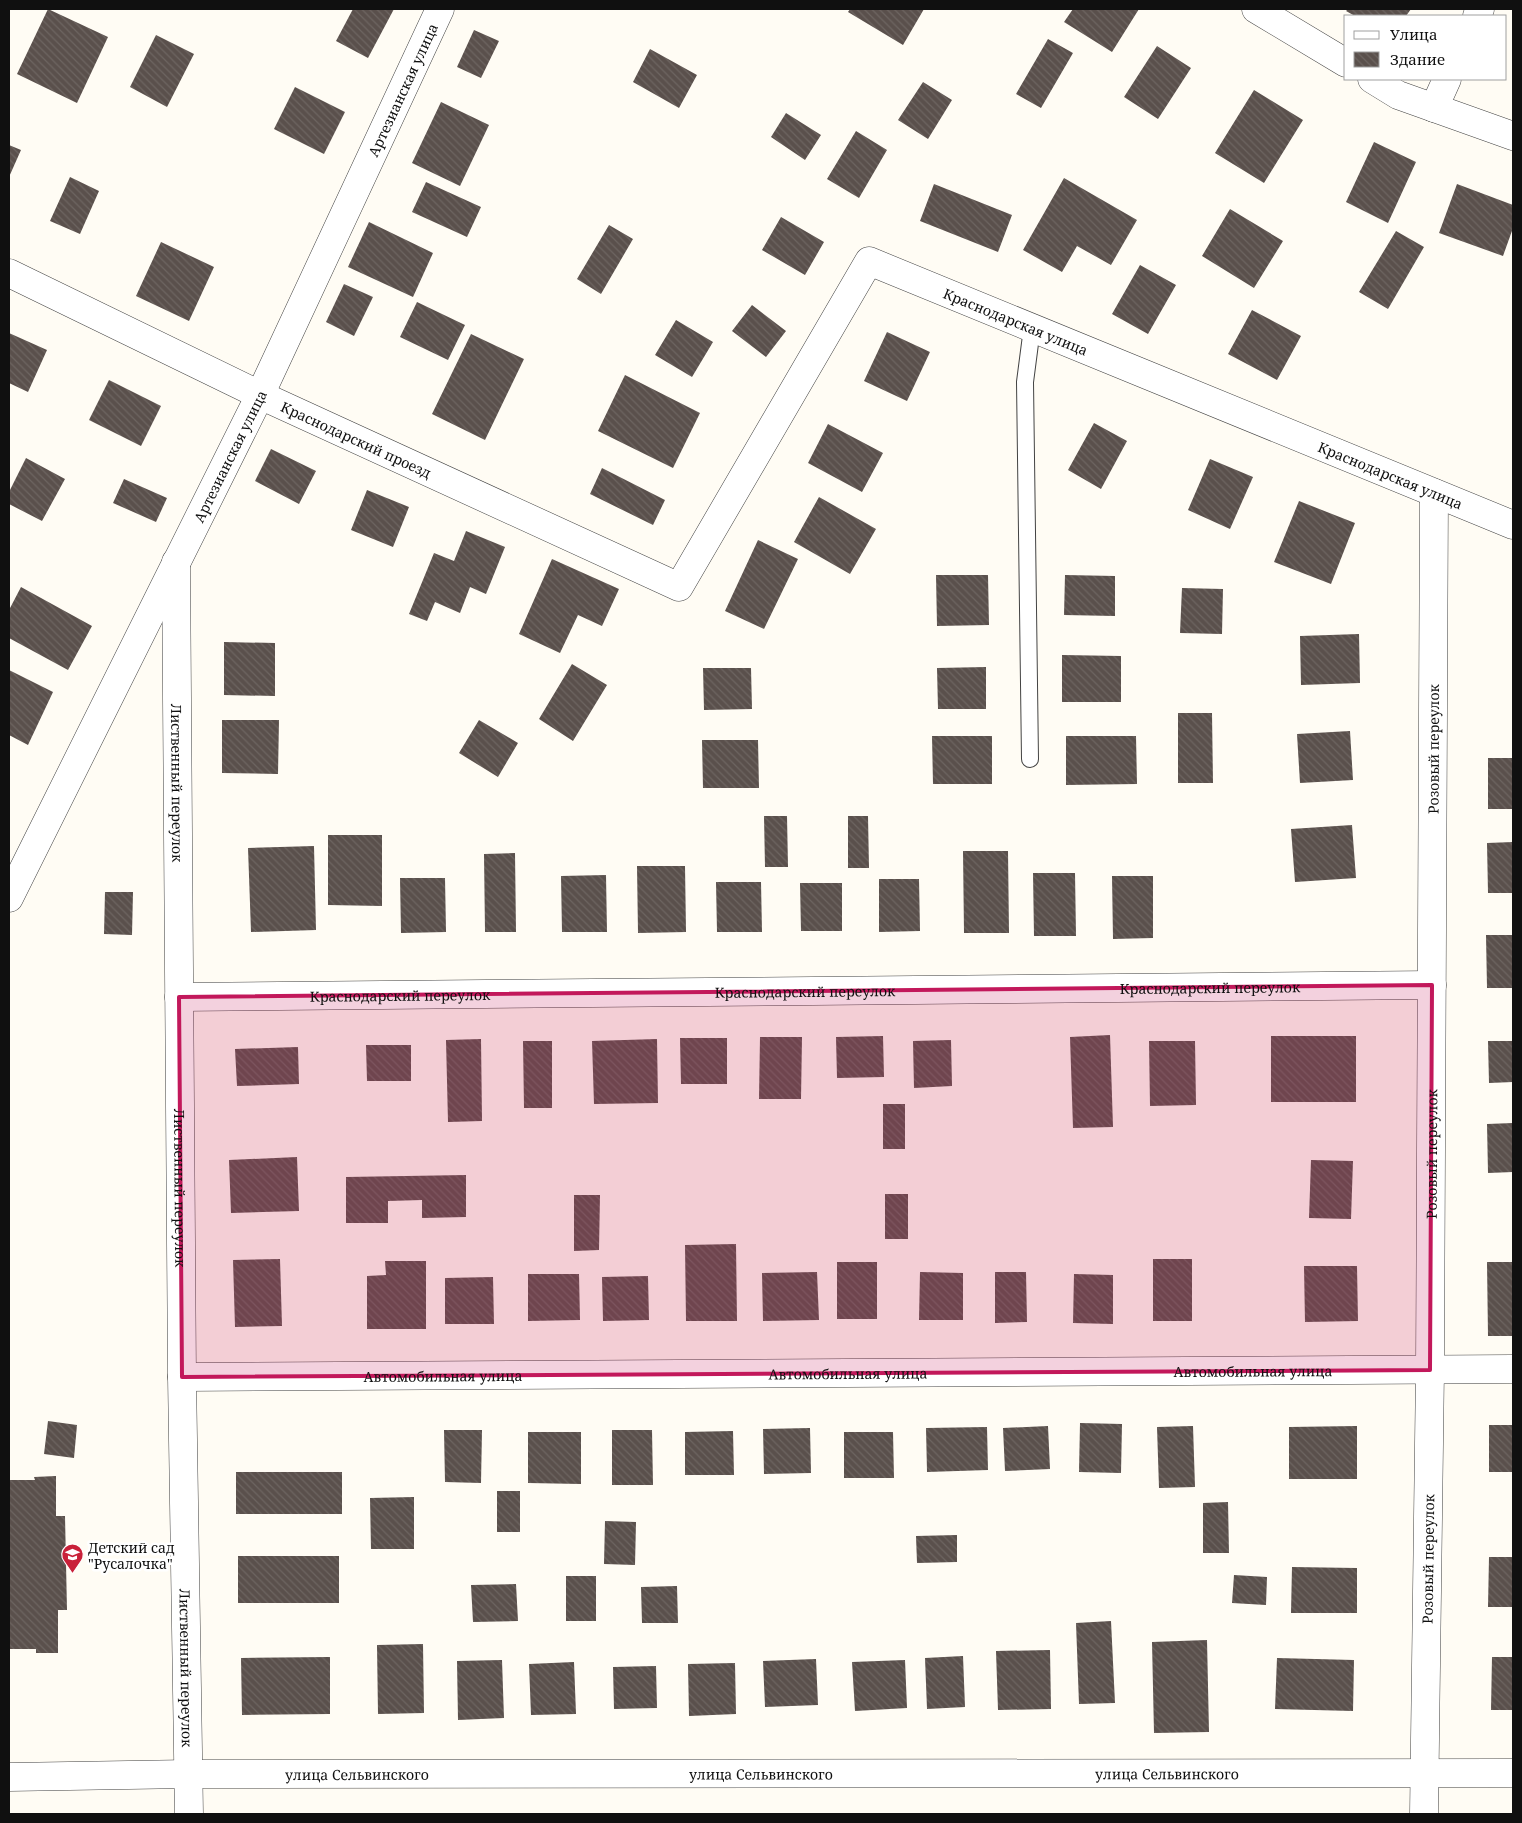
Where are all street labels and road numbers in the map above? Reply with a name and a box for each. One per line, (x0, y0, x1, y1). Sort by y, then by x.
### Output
street label: Артезианская улица (363, 20, 442, 160)
street label: Краснодарская улица (941, 283, 1091, 359)
street label: Артезианская улица (189, 387, 271, 525)
street label: Краснодарский проезд (278, 396, 435, 482)
street label: Краснодарская улица (1315, 437, 1466, 513)
street label: Розовый переулок (1423, 683, 1443, 814)
street label: Лиственный переулок (168, 704, 188, 863)
street label: Краснодарский переулок (1120, 977, 1301, 997)
street label: Краснодарский переулок (715, 981, 896, 1001)
street label: Краснодарский переулок (310, 985, 491, 1005)
street label: Розовый переулок (1421, 1088, 1441, 1219)
street label: Лиственный переулок (171, 1109, 191, 1268)
street label: Автомобильная улица (1174, 1361, 1332, 1381)
street label: Автомобильная улица (769, 1363, 927, 1383)
street label: Автомобильная улица (364, 1365, 522, 1385)
street label: Розовый переулок (1417, 1493, 1438, 1624)
street label: Лиственный переулок (176, 1588, 197, 1748)
street label: улица Сельвинского (285, 1764, 429, 1783)
street label: улица Сельвинского (689, 1764, 833, 1783)
street label: улица Сельвинского (1095, 1764, 1239, 1783)

